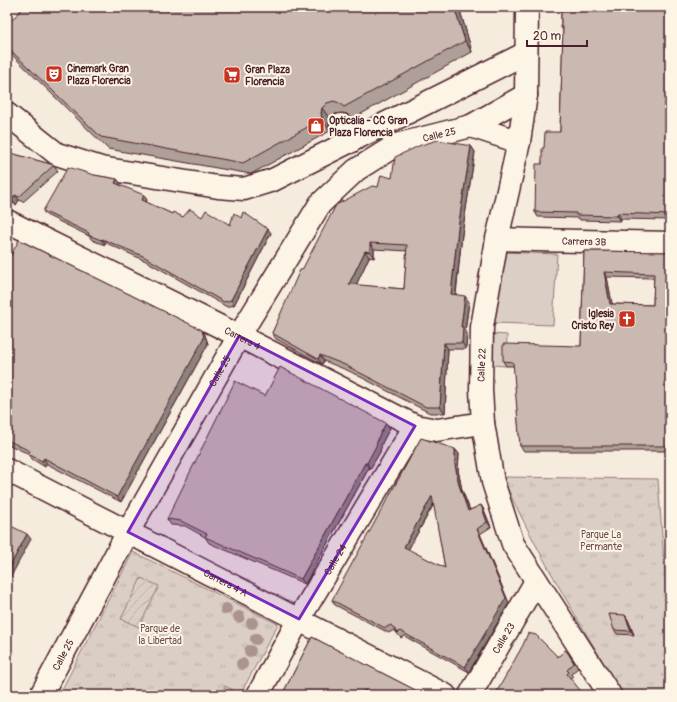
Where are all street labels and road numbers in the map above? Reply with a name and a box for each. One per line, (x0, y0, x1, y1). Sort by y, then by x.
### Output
street label: Calle 25 (421, 125, 457, 145)
street label: Carrera 3B (562, 235, 607, 249)
street label: Carrera 4 (222, 325, 262, 353)
street label: Calle 22 (475, 348, 489, 382)
street label: Calle 25 (207, 354, 234, 389)
street label: Calle 24 (322, 542, 350, 578)
street label: Carrera 4 A (201, 567, 250, 600)
street label: Calle 23 (490, 620, 518, 656)
street label: Calle 25 (50, 637, 77, 673)

